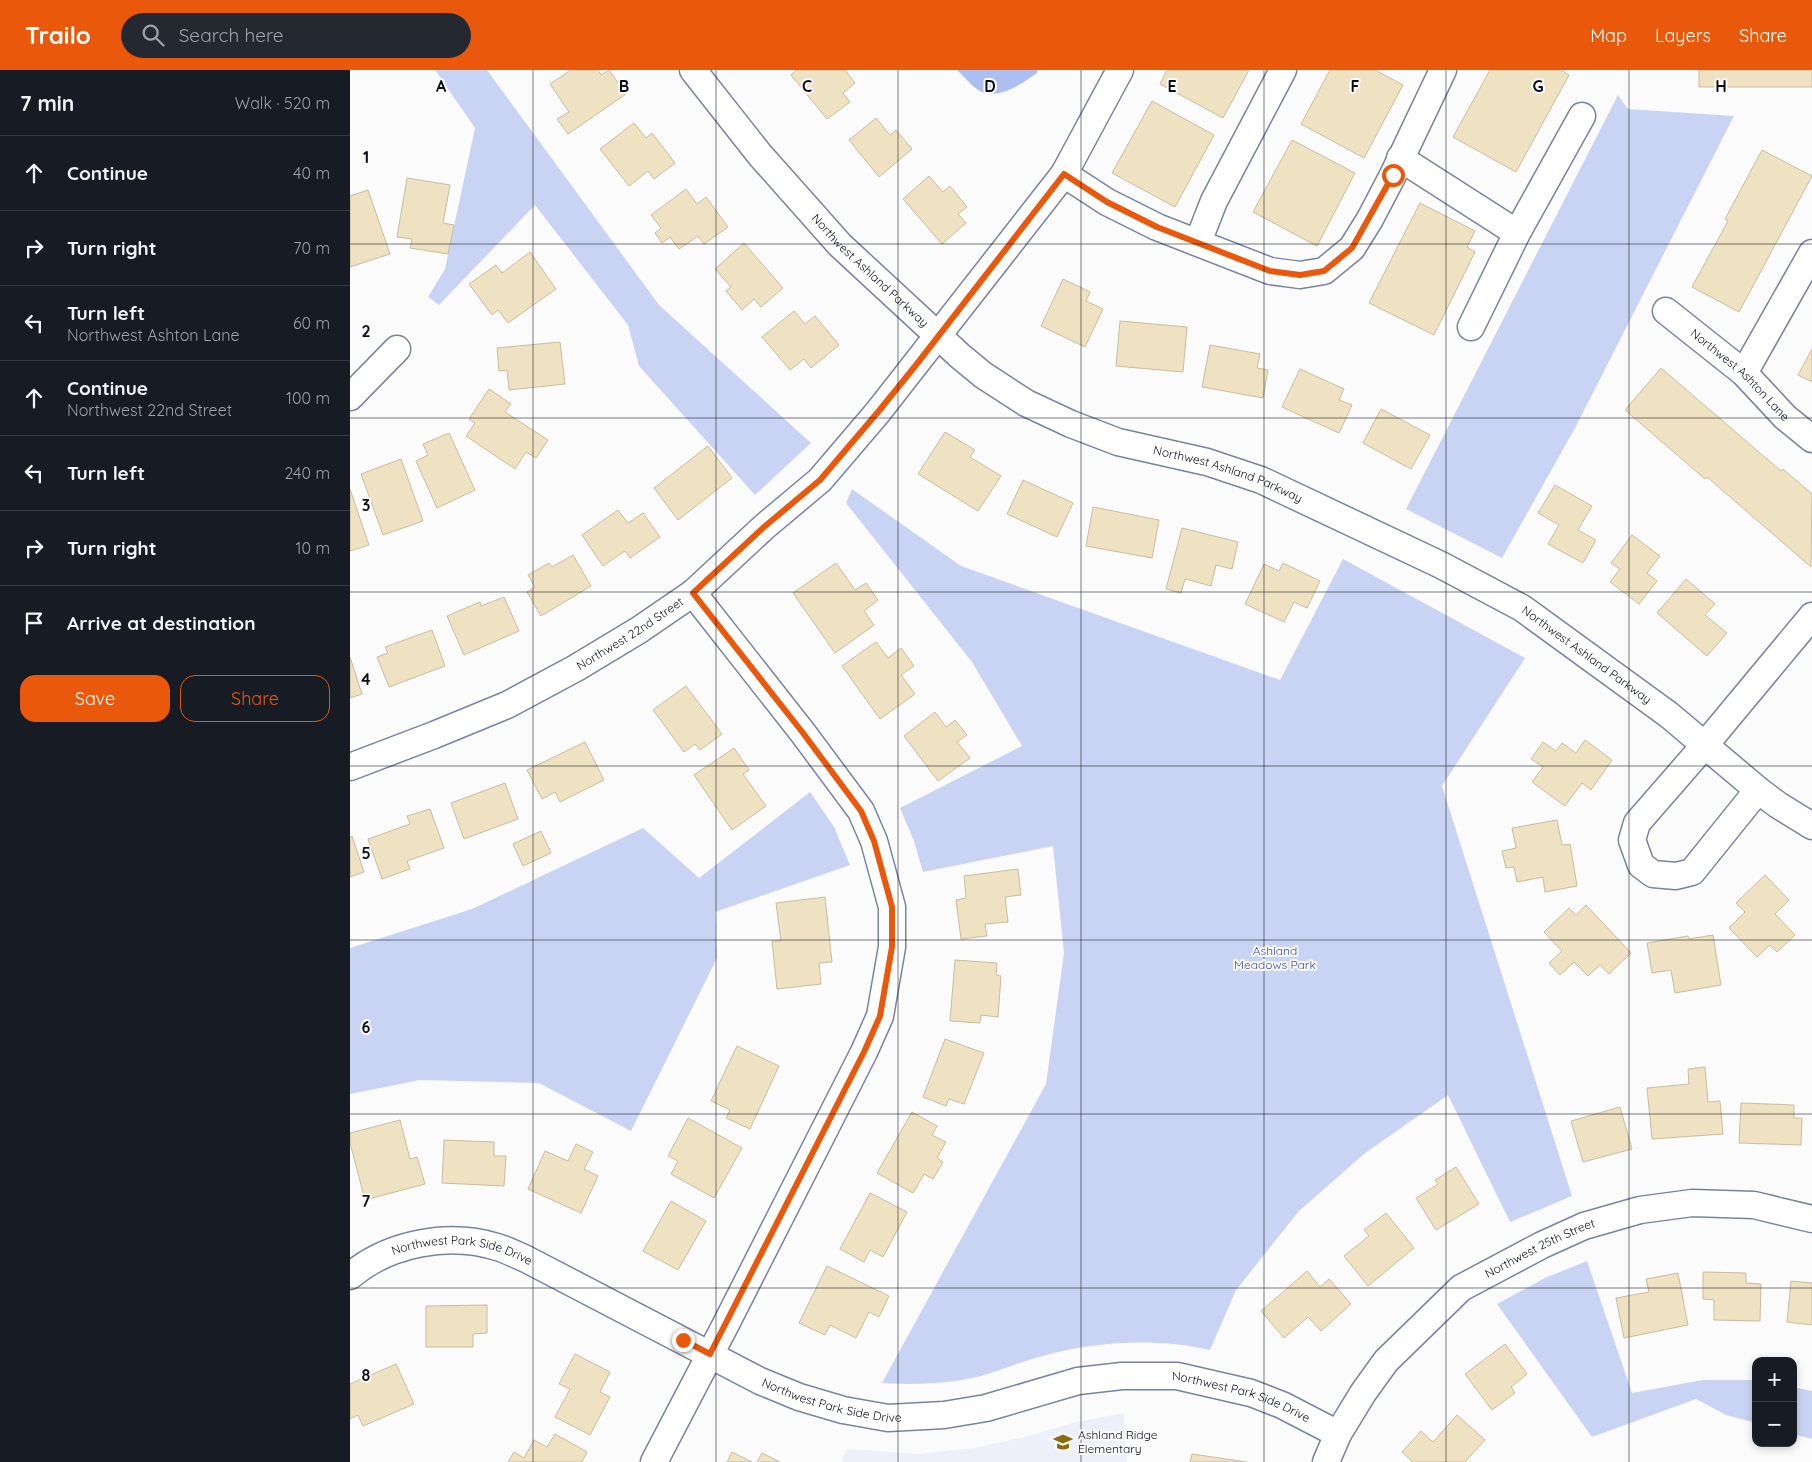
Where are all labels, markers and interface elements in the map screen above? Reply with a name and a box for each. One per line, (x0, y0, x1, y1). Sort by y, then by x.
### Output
search box (121, 13, 471, 58)
text: Trailo (25, 20, 91, 50)
icon: search (139, 21, 167, 49)
text: Search here (179, 23, 284, 47)
text: Map (1590, 24, 1627, 47)
text: Layers (1655, 24, 1711, 47)
text: Share (1739, 24, 1787, 47)
text: A (436, 76, 447, 96)
text: B (619, 76, 629, 96)
text: C (802, 76, 812, 96)
text: D (984, 76, 996, 96)
text: E (1167, 76, 1177, 96)
text: F (1351, 76, 1360, 96)
text: G (1532, 76, 1544, 96)
text: H (1715, 76, 1727, 96)
text: 7 min (20, 90, 74, 116)
text: Walk · 520 m (235, 93, 330, 113)
text: 1 (363, 147, 369, 167)
icon: ahead (20, 159, 48, 187)
text: Continue (67, 161, 148, 185)
text: 40 m (293, 163, 330, 183)
route start (1382, 164, 1405, 187)
street label: Northwest Ashland Parkway (809, 211, 932, 330)
icon: right (20, 234, 48, 262)
text: Turn right (67, 236, 156, 260)
text: 70 m (293, 238, 330, 258)
text: Turn left (67, 301, 145, 325)
icon: left (20, 309, 48, 337)
text: 60 m (293, 313, 330, 333)
text: 2 (361, 321, 371, 341)
text: Northwest Ashton Lane (67, 325, 239, 345)
street label: Northwest Ashton Lane (1688, 325, 1793, 424)
text: Continue (67, 376, 148, 400)
icon: ahead (20, 384, 48, 412)
text: 100 m (286, 388, 330, 408)
text: Northwest 22nd Street (67, 400, 232, 420)
street label: Northwest Ashland Parkway (1152, 442, 1305, 506)
icon: left (20, 459, 48, 487)
text: Turn left (67, 461, 145, 485)
text: 240 m (284, 463, 330, 483)
text: 3 (362, 495, 370, 515)
icon: right (20, 534, 48, 562)
text: Turn right (67, 536, 156, 560)
text: 10 m (296, 538, 330, 558)
street label: Northwest 22nd Street (573, 594, 686, 673)
street label: Northwest Ashland Parkway (1519, 602, 1655, 707)
icon: arrive (20, 609, 48, 637)
text: Arrive at destination (67, 611, 256, 635)
text: 4 (361, 669, 371, 689)
button: Save (20, 675, 170, 722)
button: Share (180, 675, 330, 722)
text: 5 (361, 843, 371, 863)
park label: Ashland Meadows Park (1234, 943, 1316, 972)
text: 6 (362, 1017, 371, 1037)
text: 7 (362, 1191, 371, 1211)
street label: Northwest 25th Street (1482, 1215, 1596, 1281)
street label: Northwest Park Side Drive (389, 1232, 535, 1268)
route end (672, 1329, 695, 1352)
map controls (1752, 1357, 1797, 1447)
button: + (1752, 1357, 1797, 1402)
text: 8 (362, 1365, 371, 1385)
street label: Northwest Park Side Drive (1172, 1368, 1313, 1425)
street label: Northwest Park Side Drive (760, 1375, 902, 1425)
button: − (1752, 1402, 1797, 1447)
place label: Ashland Ridge Elementary (1078, 1427, 1158, 1456)
school or university icon: Ashland Ridge Elementary (1052, 1431, 1074, 1453)

